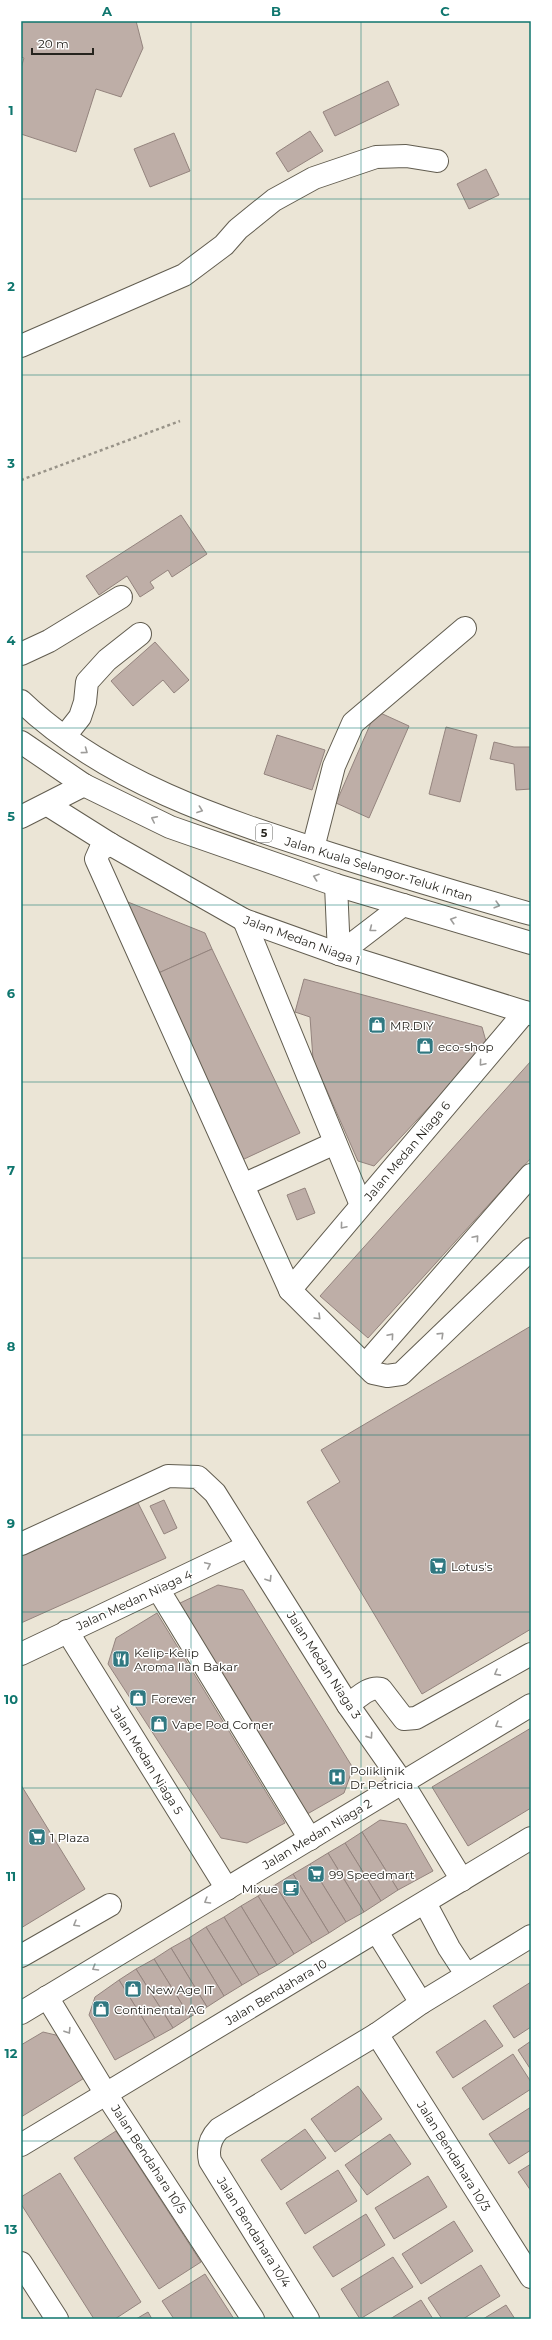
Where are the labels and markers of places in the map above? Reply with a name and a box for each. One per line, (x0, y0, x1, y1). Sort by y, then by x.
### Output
shop icon: MR.DIY (367, 1015, 387, 1035)
place label: MR.DIY (390, 1018, 434, 1033)
shop icon: eco-shop (415, 1036, 435, 1056)
place label: eco-shop (438, 1039, 494, 1054)
supermarket icon: Lotus's (428, 1556, 448, 1576)
place label: Lotus's (451, 1559, 493, 1574)
place label: Kelip-Kelip Aroma Ilan Bakar (134, 1645, 238, 1674)
restaurant icon: Kelip-Kelip Aroma Ilan Bakar (111, 1649, 131, 1669)
shop icon: Forever (128, 1688, 148, 1708)
place label: Forever (151, 1691, 196, 1706)
shop icon: Vape Pod Corner (149, 1714, 169, 1734)
place label: Vape Pod Corner (172, 1717, 273, 1732)
place label: Poliklinik Dr Petricia (350, 1763, 413, 1792)
hospital icon: Poliklinik Dr Petricia (327, 1767, 347, 1787)
supermarket icon: 1 Plaza (27, 1827, 47, 1847)
place label: 1 Plaza (50, 1830, 90, 1845)
supermarket icon: 99 Speedmart (306, 1864, 326, 1884)
place label: 99 Speedmart (329, 1867, 415, 1882)
cafe icon: Mixue (281, 1878, 301, 1898)
place label: Mixue (242, 1881, 278, 1896)
shop icon: New Age IT (123, 1979, 143, 1999)
place label: New Age IT (146, 1982, 214, 1997)
shop icon: Continental AG (91, 1999, 111, 2019)
place label: Continental AG (114, 2002, 205, 2017)

